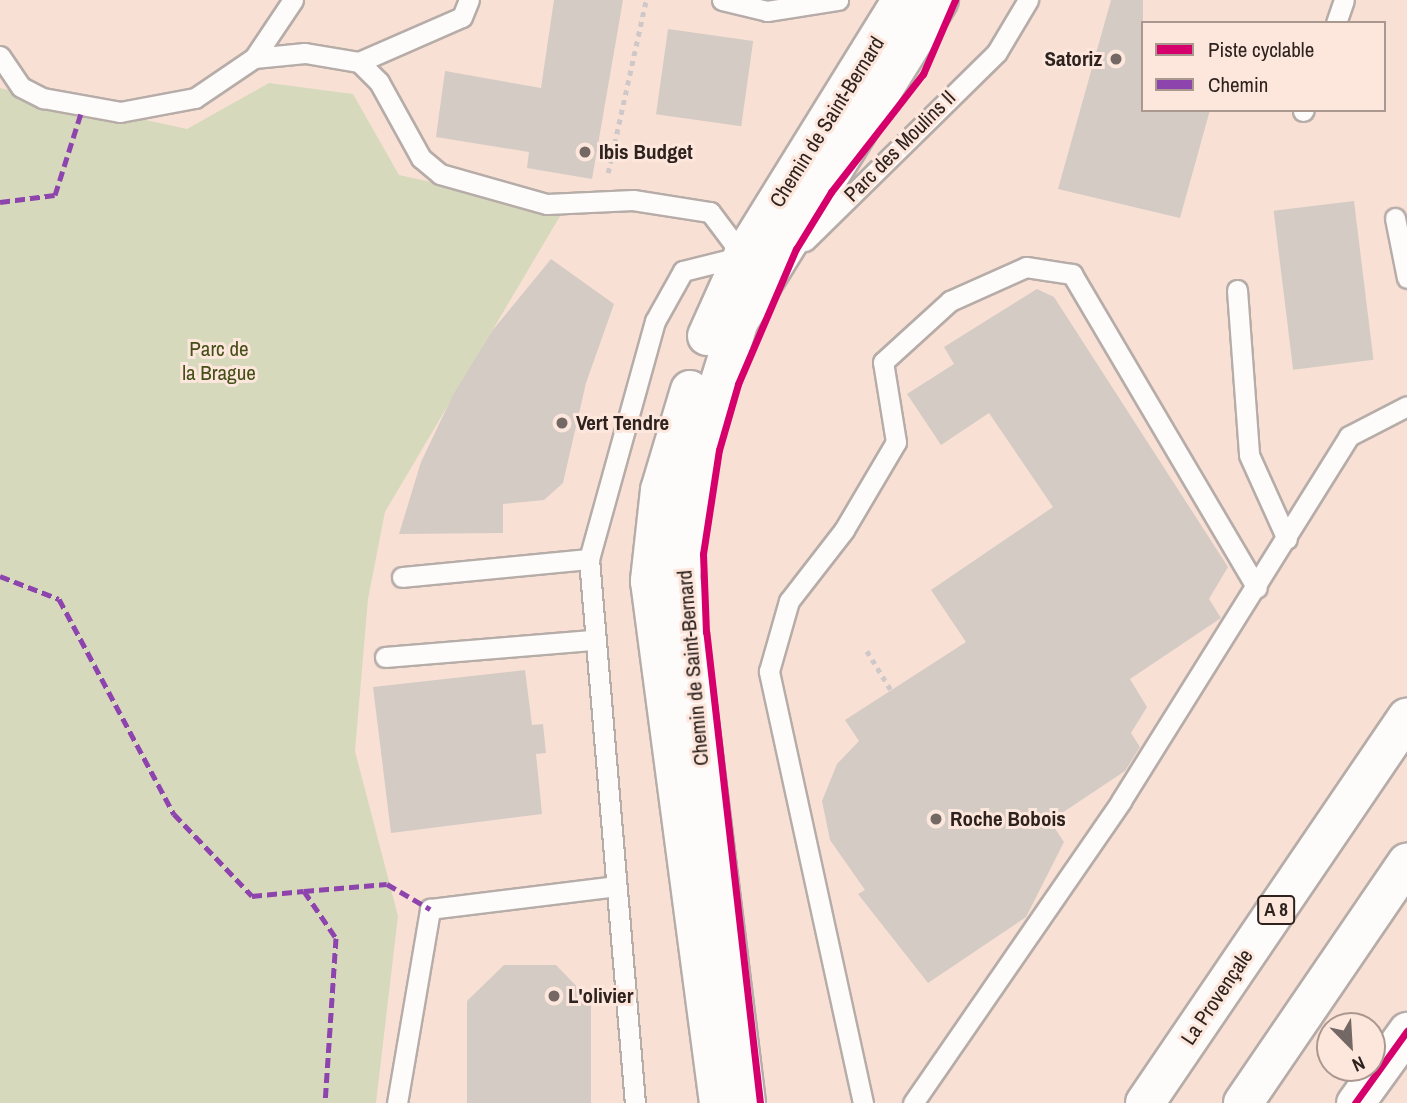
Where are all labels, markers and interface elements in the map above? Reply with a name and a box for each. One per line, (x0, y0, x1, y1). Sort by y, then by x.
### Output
legend (1141, 21, 1386, 112)
street label: Chemin de Saint-Bernard (764, 32, 890, 212)
text: Piste cyclable (1208, 35, 1314, 64)
place label: Satoriz (1045, 46, 1102, 72)
marker: Satoriz (1108, 51, 1124, 67)
text: Chemin (1208, 70, 1268, 99)
street label: Parc des Moulins II (839, 85, 961, 207)
place label: Ibis Budget (599, 139, 693, 165)
marker: Ibis Budget (577, 144, 593, 160)
park label: Parc de la Brague (182, 336, 256, 386)
place label: Vert Tendre (576, 410, 669, 436)
marker: Vert Tendre (554, 415, 570, 431)
street label: Chemin de Saint-Bernard (672, 569, 714, 767)
place label: Roche Bobois (950, 806, 1066, 832)
marker: Roche Bobois (928, 811, 944, 827)
road number: A 8 (1257, 894, 1295, 926)
street label: La Provençale (1176, 944, 1258, 1050)
place label: L'olivier (568, 983, 633, 1009)
marker: L'olivier (546, 988, 562, 1004)
north arrow (1316, 1012, 1386, 1082)
text: N (1348, 1050, 1369, 1079)

